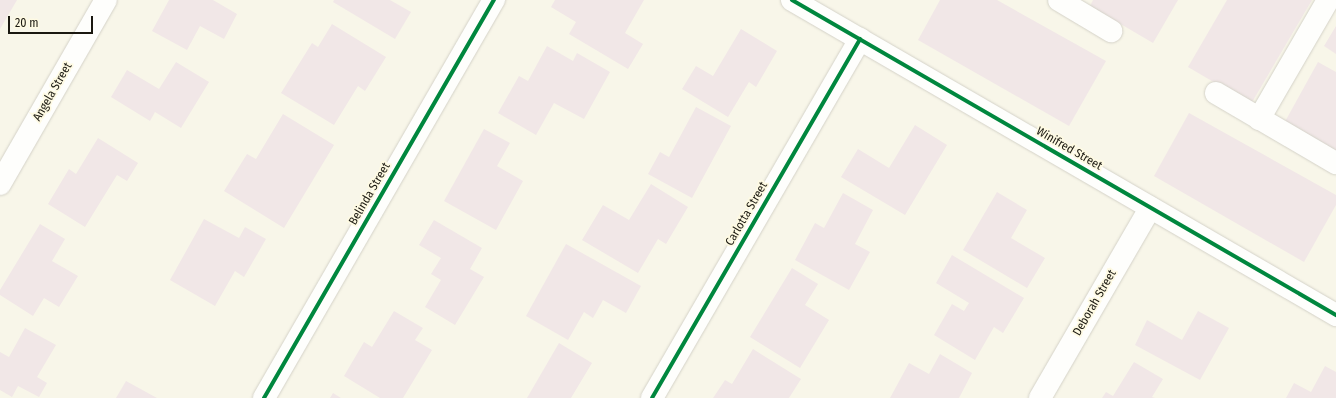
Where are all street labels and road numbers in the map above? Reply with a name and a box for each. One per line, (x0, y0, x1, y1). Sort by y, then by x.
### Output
street label: Angela Street (30, 60, 76, 124)
street label: Winifred Street (1034, 124, 1104, 174)
street label: Belinda Street (346, 160, 394, 228)
street label: Carlotta Street (723, 179, 771, 249)
street label: Deborah Street (1070, 267, 1120, 339)

